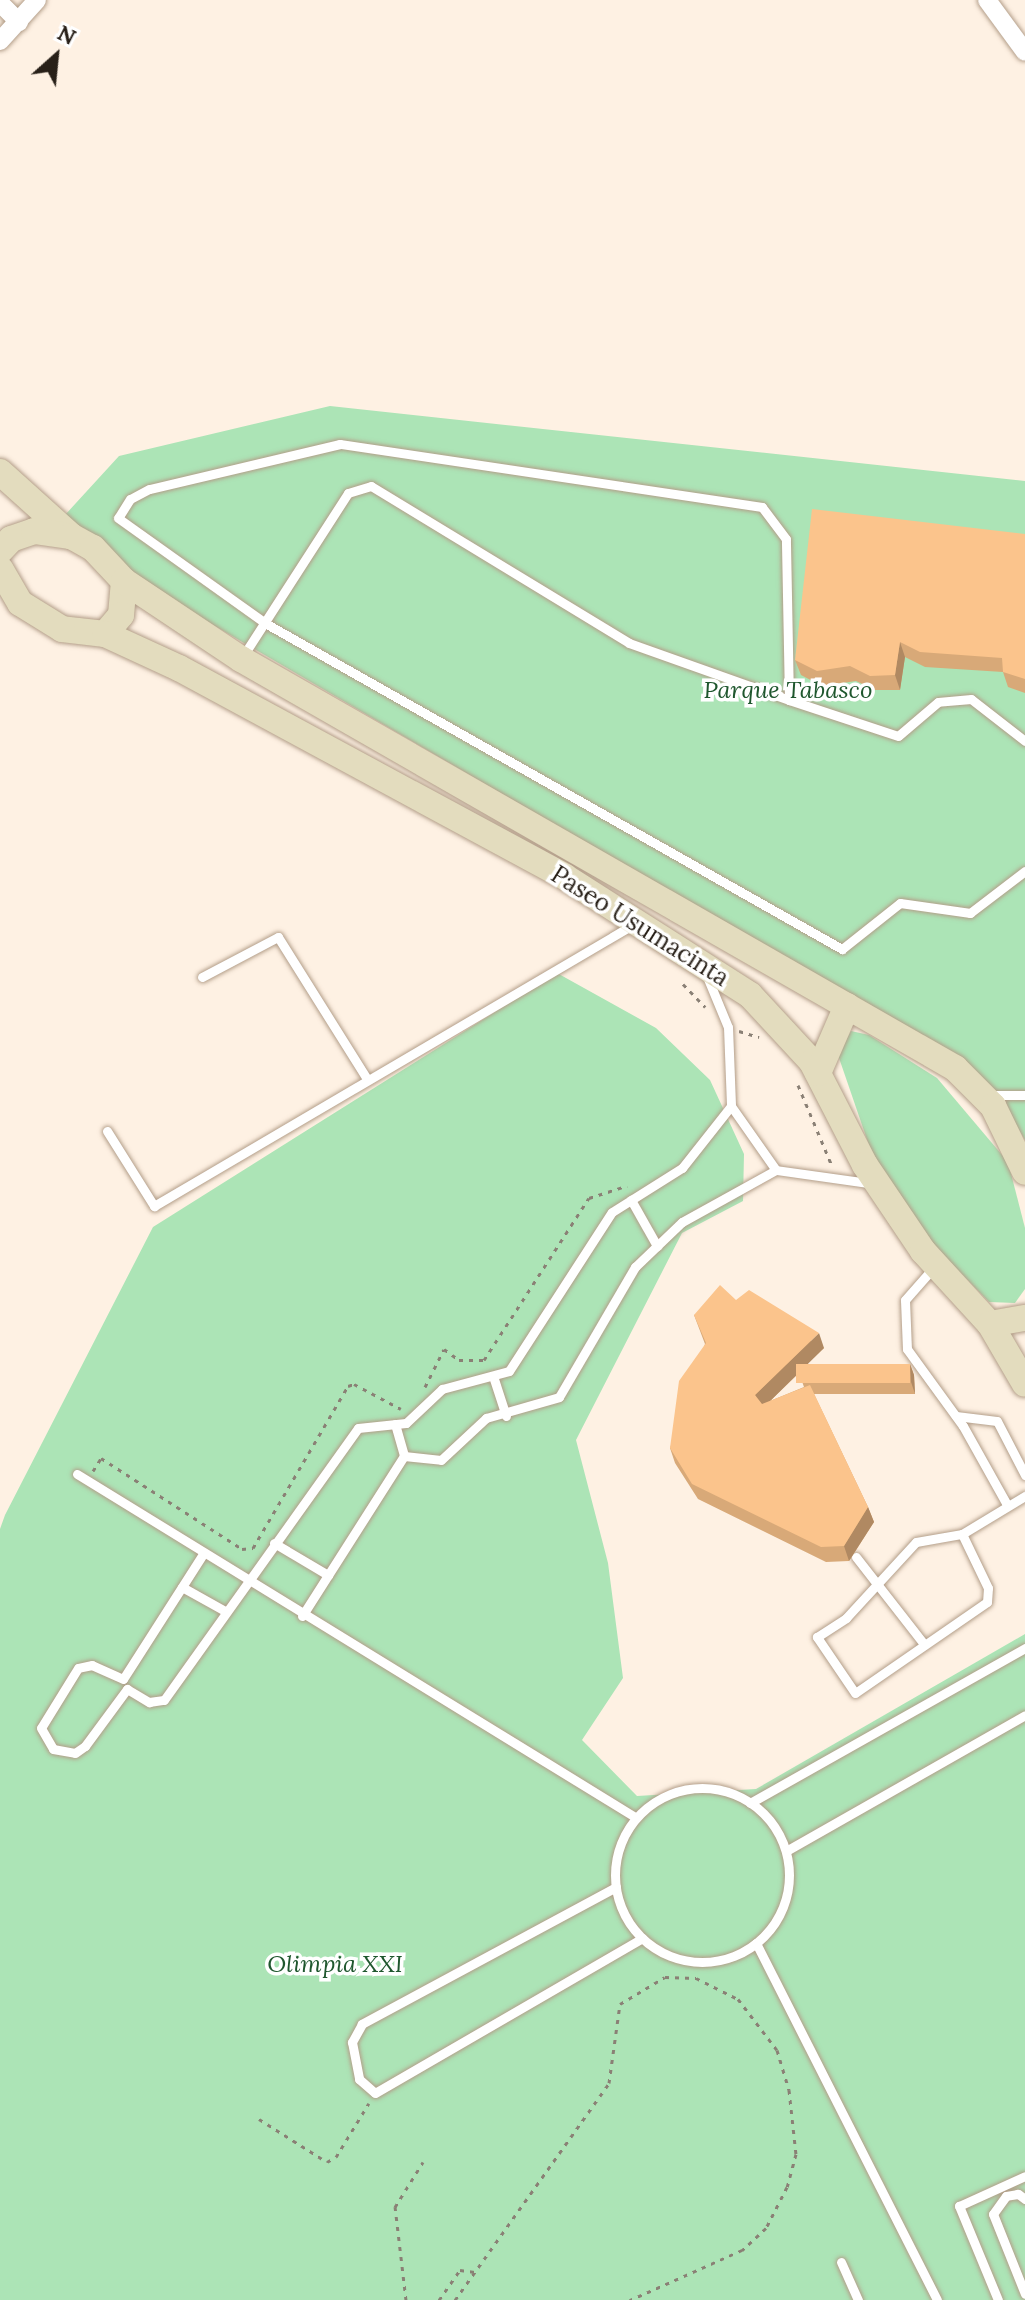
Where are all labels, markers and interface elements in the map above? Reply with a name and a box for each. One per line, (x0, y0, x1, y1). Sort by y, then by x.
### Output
north arrow (16, 16, 96, 96)
text: N (53, 18, 81, 51)
park label: Parque Tabasco (704, 676, 872, 704)
street label: Paseo Usumacinta (546, 860, 734, 992)
park label: Olimpia XXI (267, 1950, 403, 1978)

